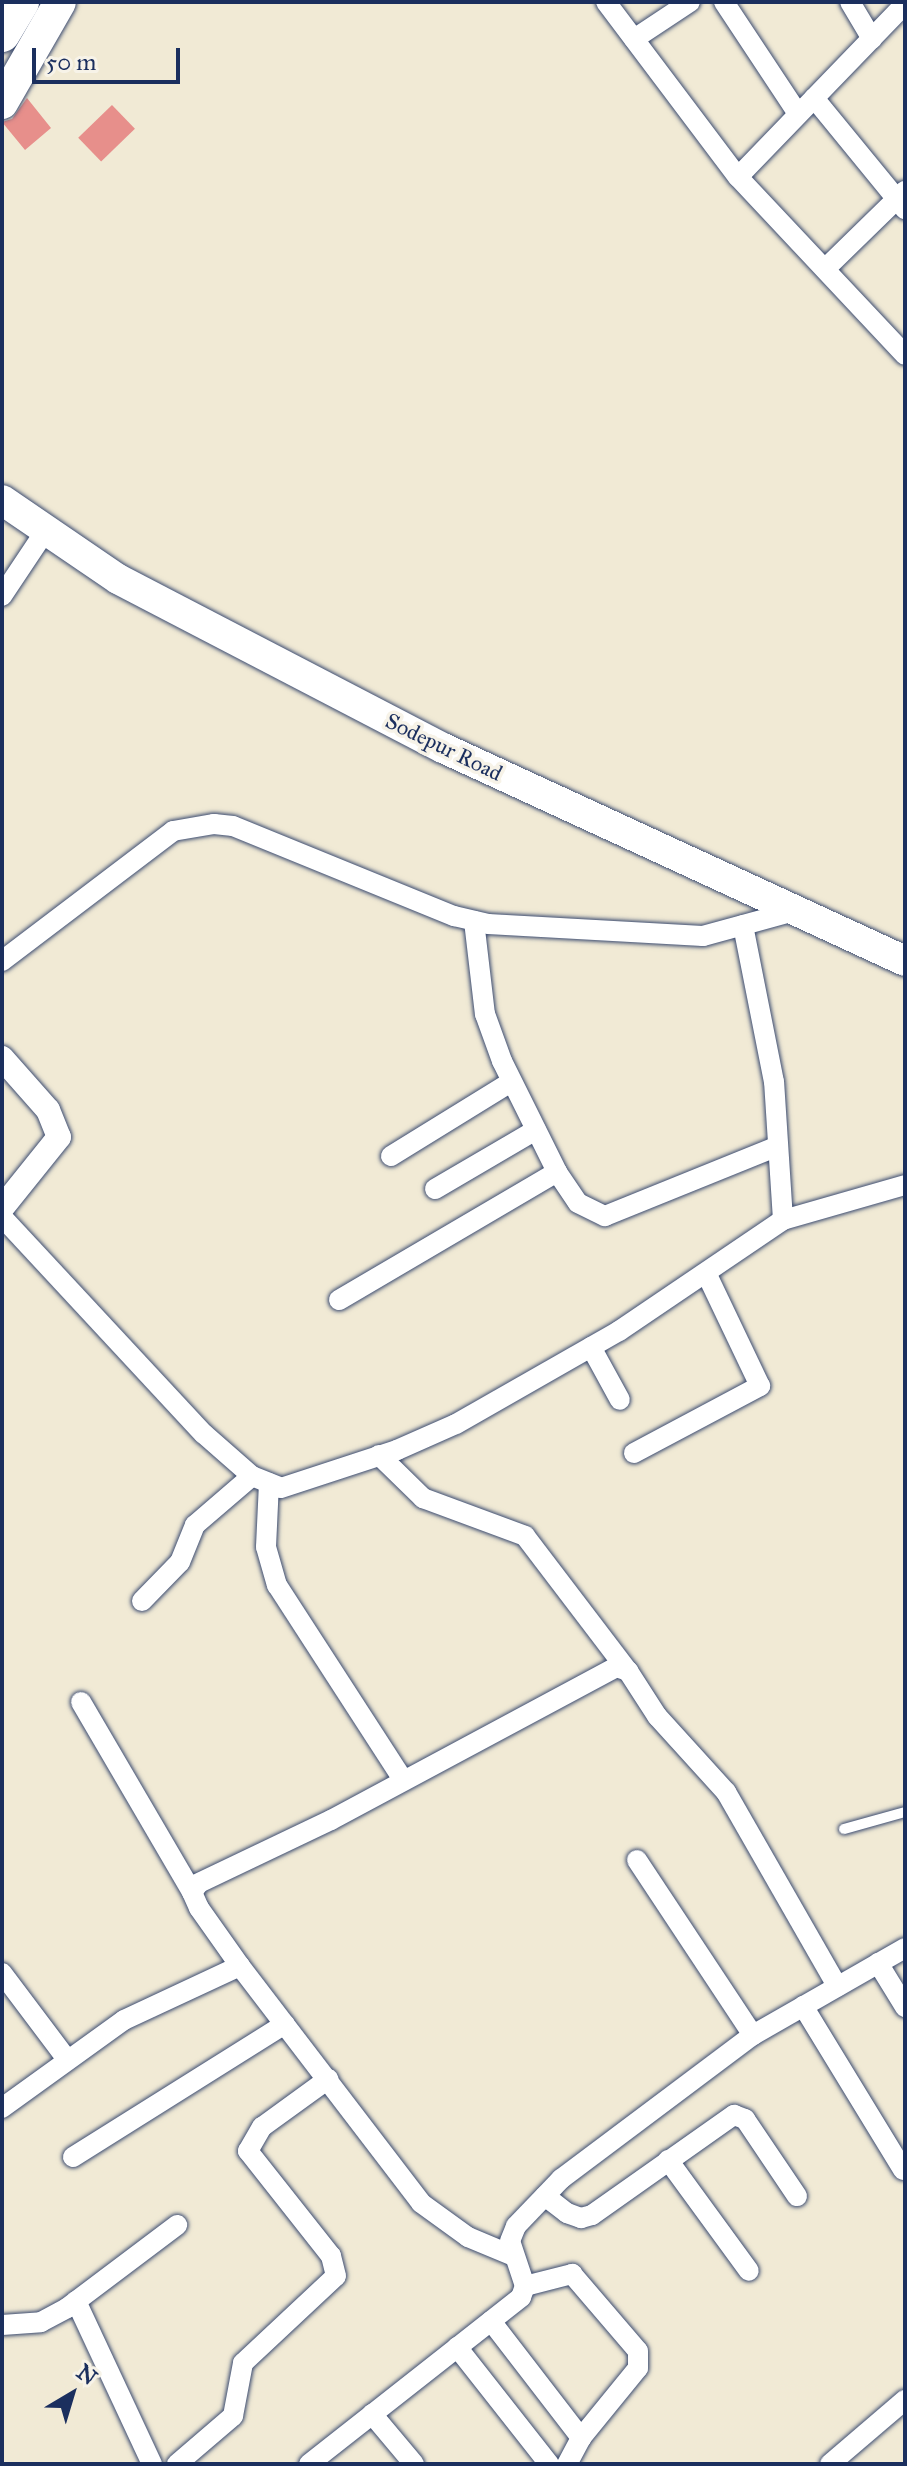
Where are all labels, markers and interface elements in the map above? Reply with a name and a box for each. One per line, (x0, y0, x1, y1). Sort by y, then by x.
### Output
scale bar (36, 32, 184, 82)
text: 50 m (46, 47, 96, 77)
street label: Sodepur Road (381, 707, 507, 787)
north arrow (32, 2354, 112, 2434)
text: N (71, 2358, 103, 2391)

